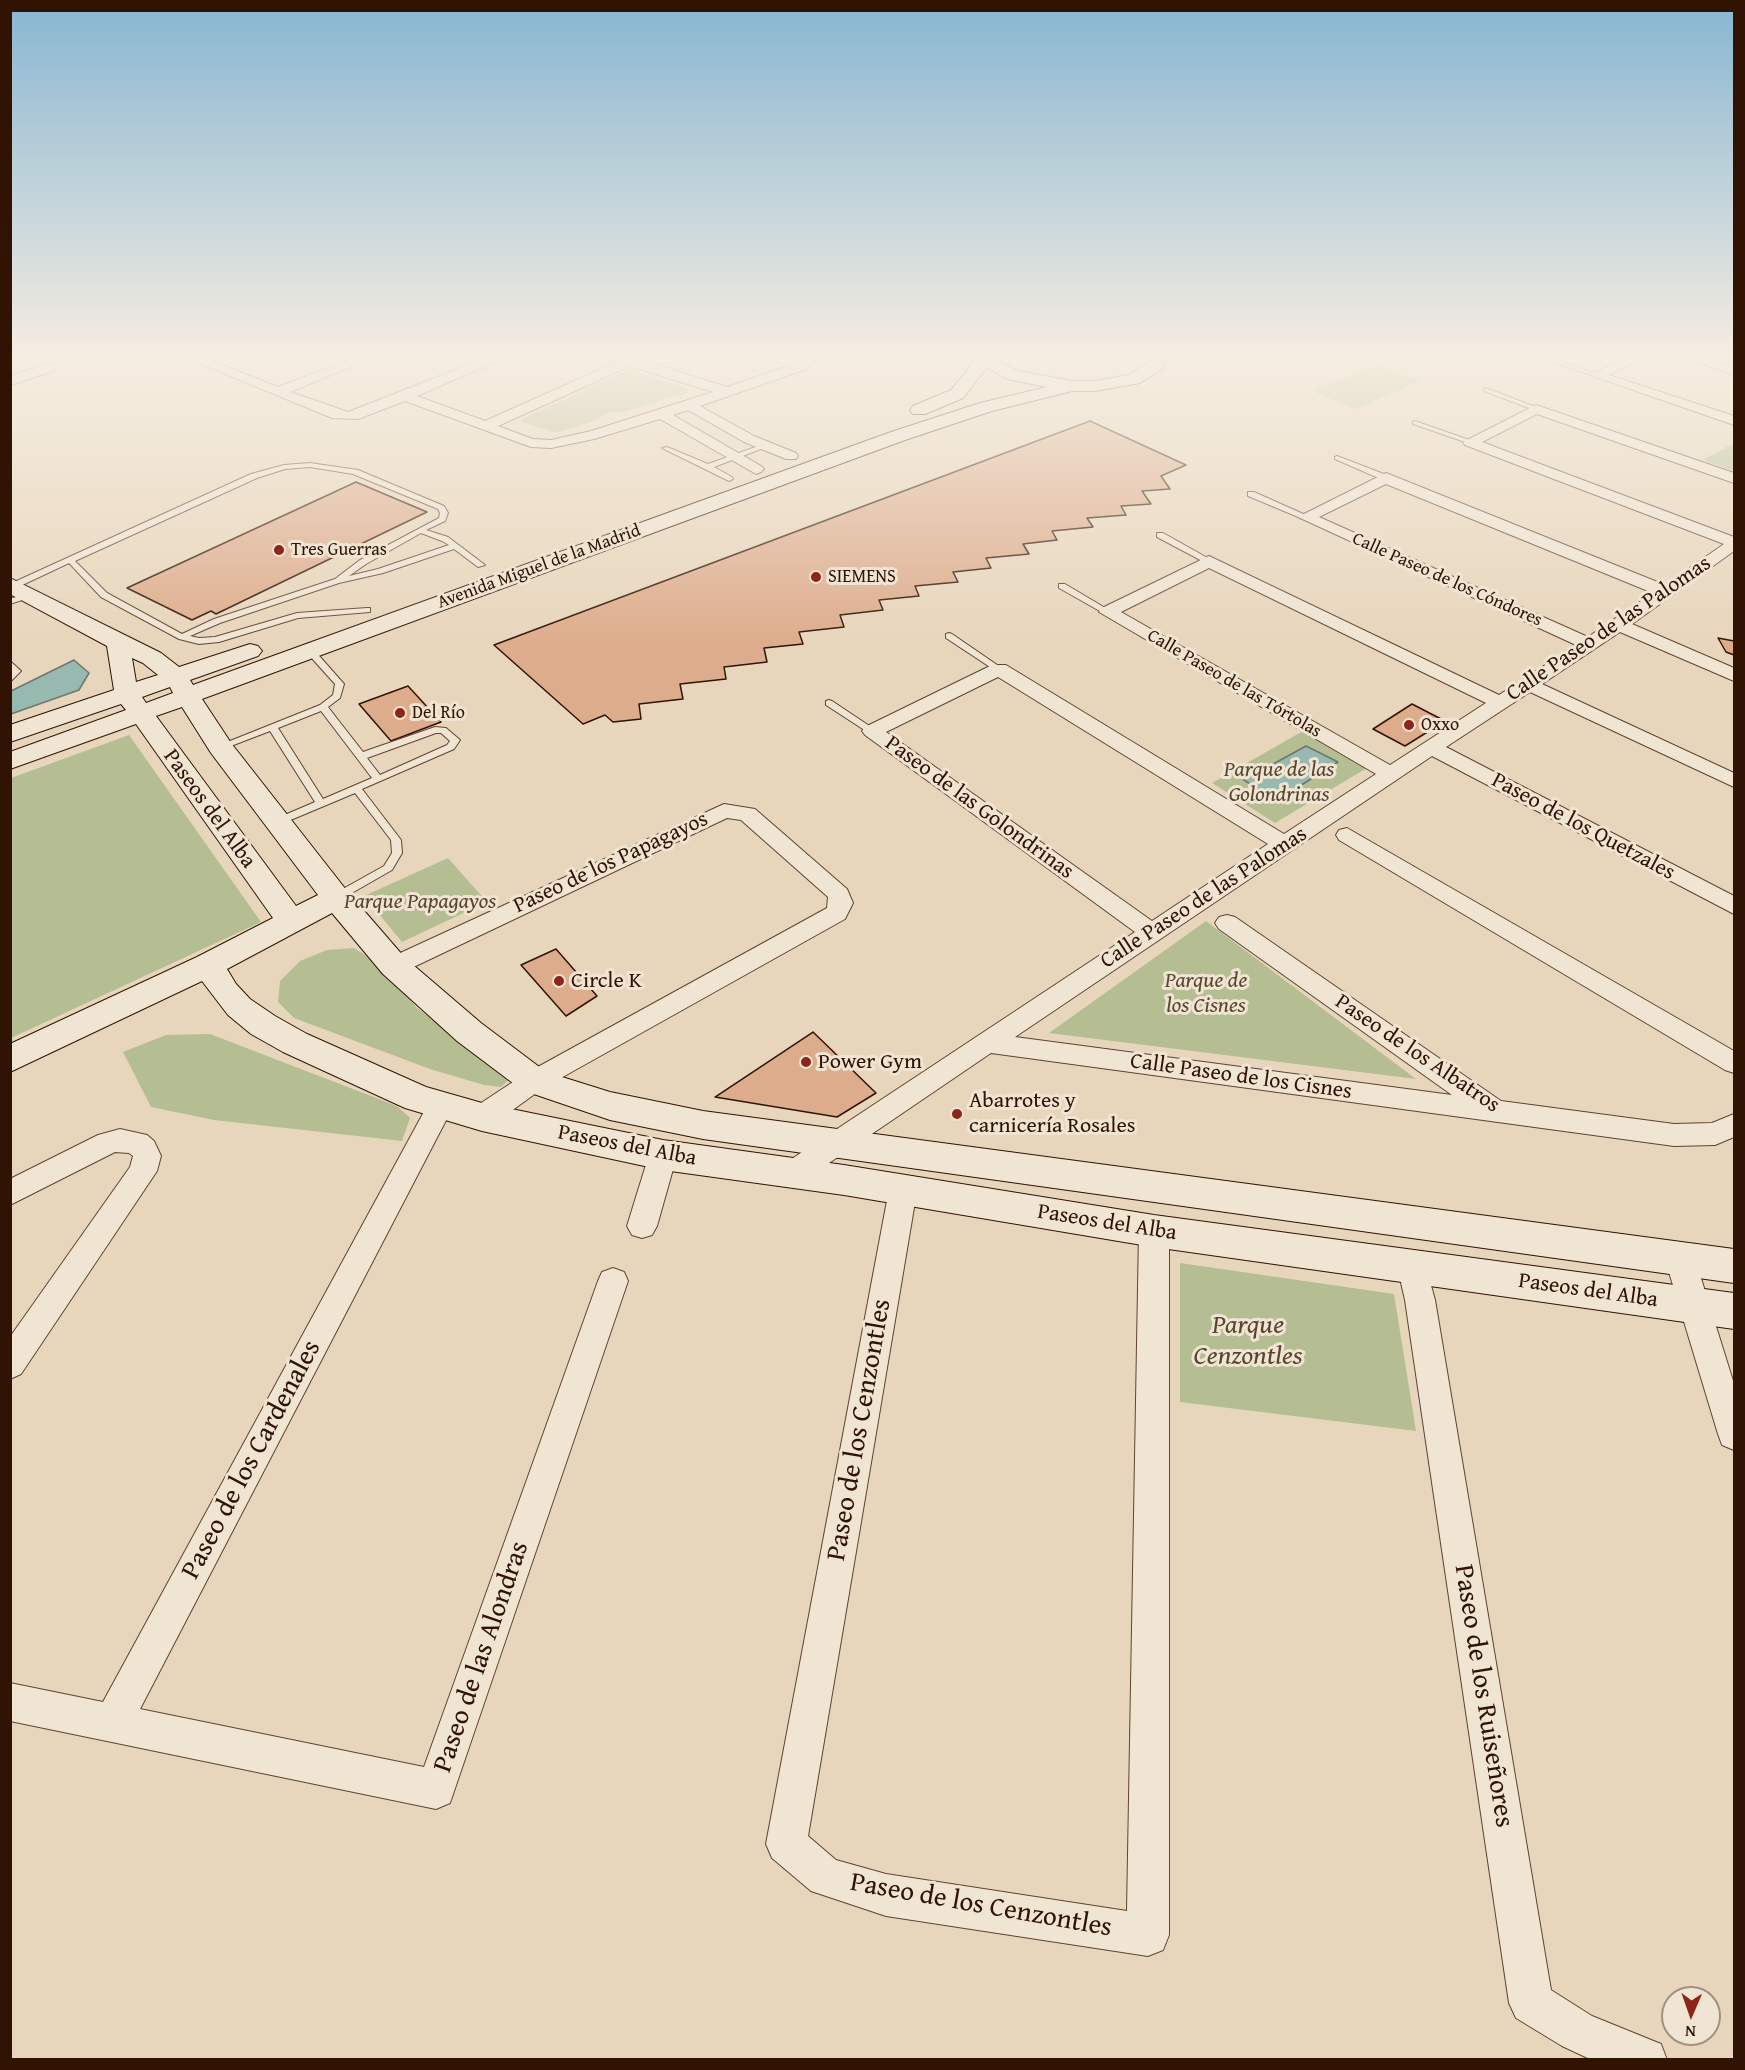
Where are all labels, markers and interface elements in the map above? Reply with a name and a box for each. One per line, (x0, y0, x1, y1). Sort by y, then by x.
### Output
street label: Avenida Miguel de la Madrid (434, 520, 644, 614)
street label: Calle Paseo de los Cóndores (1349, 528, 1545, 632)
place label: Tres Guerras (291, 539, 387, 561)
marker: Tres Guerras (272, 543, 286, 557)
street label: Calle Paseo de las Palomas (1502, 551, 1716, 707)
place label: SIEMENS (828, 566, 896, 588)
marker: SIEMENS (809, 570, 823, 584)
street label: Calle Paseo de las Tórtolas (1143, 625, 1325, 743)
place label: Del Río (412, 702, 465, 724)
marker: Del Río (393, 706, 407, 720)
place label: Oxxo (1421, 714, 1459, 736)
marker: Oxxo (1402, 718, 1416, 732)
street label: Paseo de las Golondrinas (879, 731, 1079, 885)
street label: Paseos del Alba (157, 744, 261, 874)
park label: Parque de las Golondrinas (1224, 757, 1334, 808)
street label: Paseo de los Quetzales (1487, 767, 1679, 887)
street label: Paseo de los Papagayos (510, 806, 712, 920)
street label: Calle Paseo de las Palomas (1096, 821, 1312, 975)
park label: Parque Papagayos (344, 889, 496, 915)
place label: Circle K (571, 968, 642, 994)
park label: Parque de los Cisnes (1165, 968, 1247, 1020)
marker: Circle K (552, 974, 566, 988)
street label: Paseo de los Albatros (1330, 989, 1504, 1119)
street label: Calle Paseo de los Cisnes (1129, 1048, 1353, 1106)
place label: Power Gym (818, 1049, 922, 1075)
marker: Power Gym (799, 1055, 813, 1069)
place label: Abarrotes y carnicería Rosales (969, 1088, 1136, 1140)
marker: Abarrotes y carnicería Rosales (950, 1107, 964, 1121)
street label: Paseos del Alba (556, 1120, 698, 1172)
street label: Paseos del Alba (1036, 1199, 1178, 1247)
street label: Paseos del Alba (1517, 1268, 1659, 1314)
street label: Paseo de los Cenzontles (821, 1297, 899, 1563)
park label: Parque Cenzontles (1193, 1310, 1303, 1373)
street label: Paseo de los Cardenales (175, 1335, 329, 1585)
street label: Paseo de las Alondras (427, 1537, 537, 1777)
street label: Paseo de los Ruiseñores (1446, 1562, 1520, 1830)
street label: Paseo de los Cenzontles (848, 1867, 1114, 1945)
north arrow (1661, 1986, 1721, 2046)
text: N (1685, 2020, 1696, 2044)

